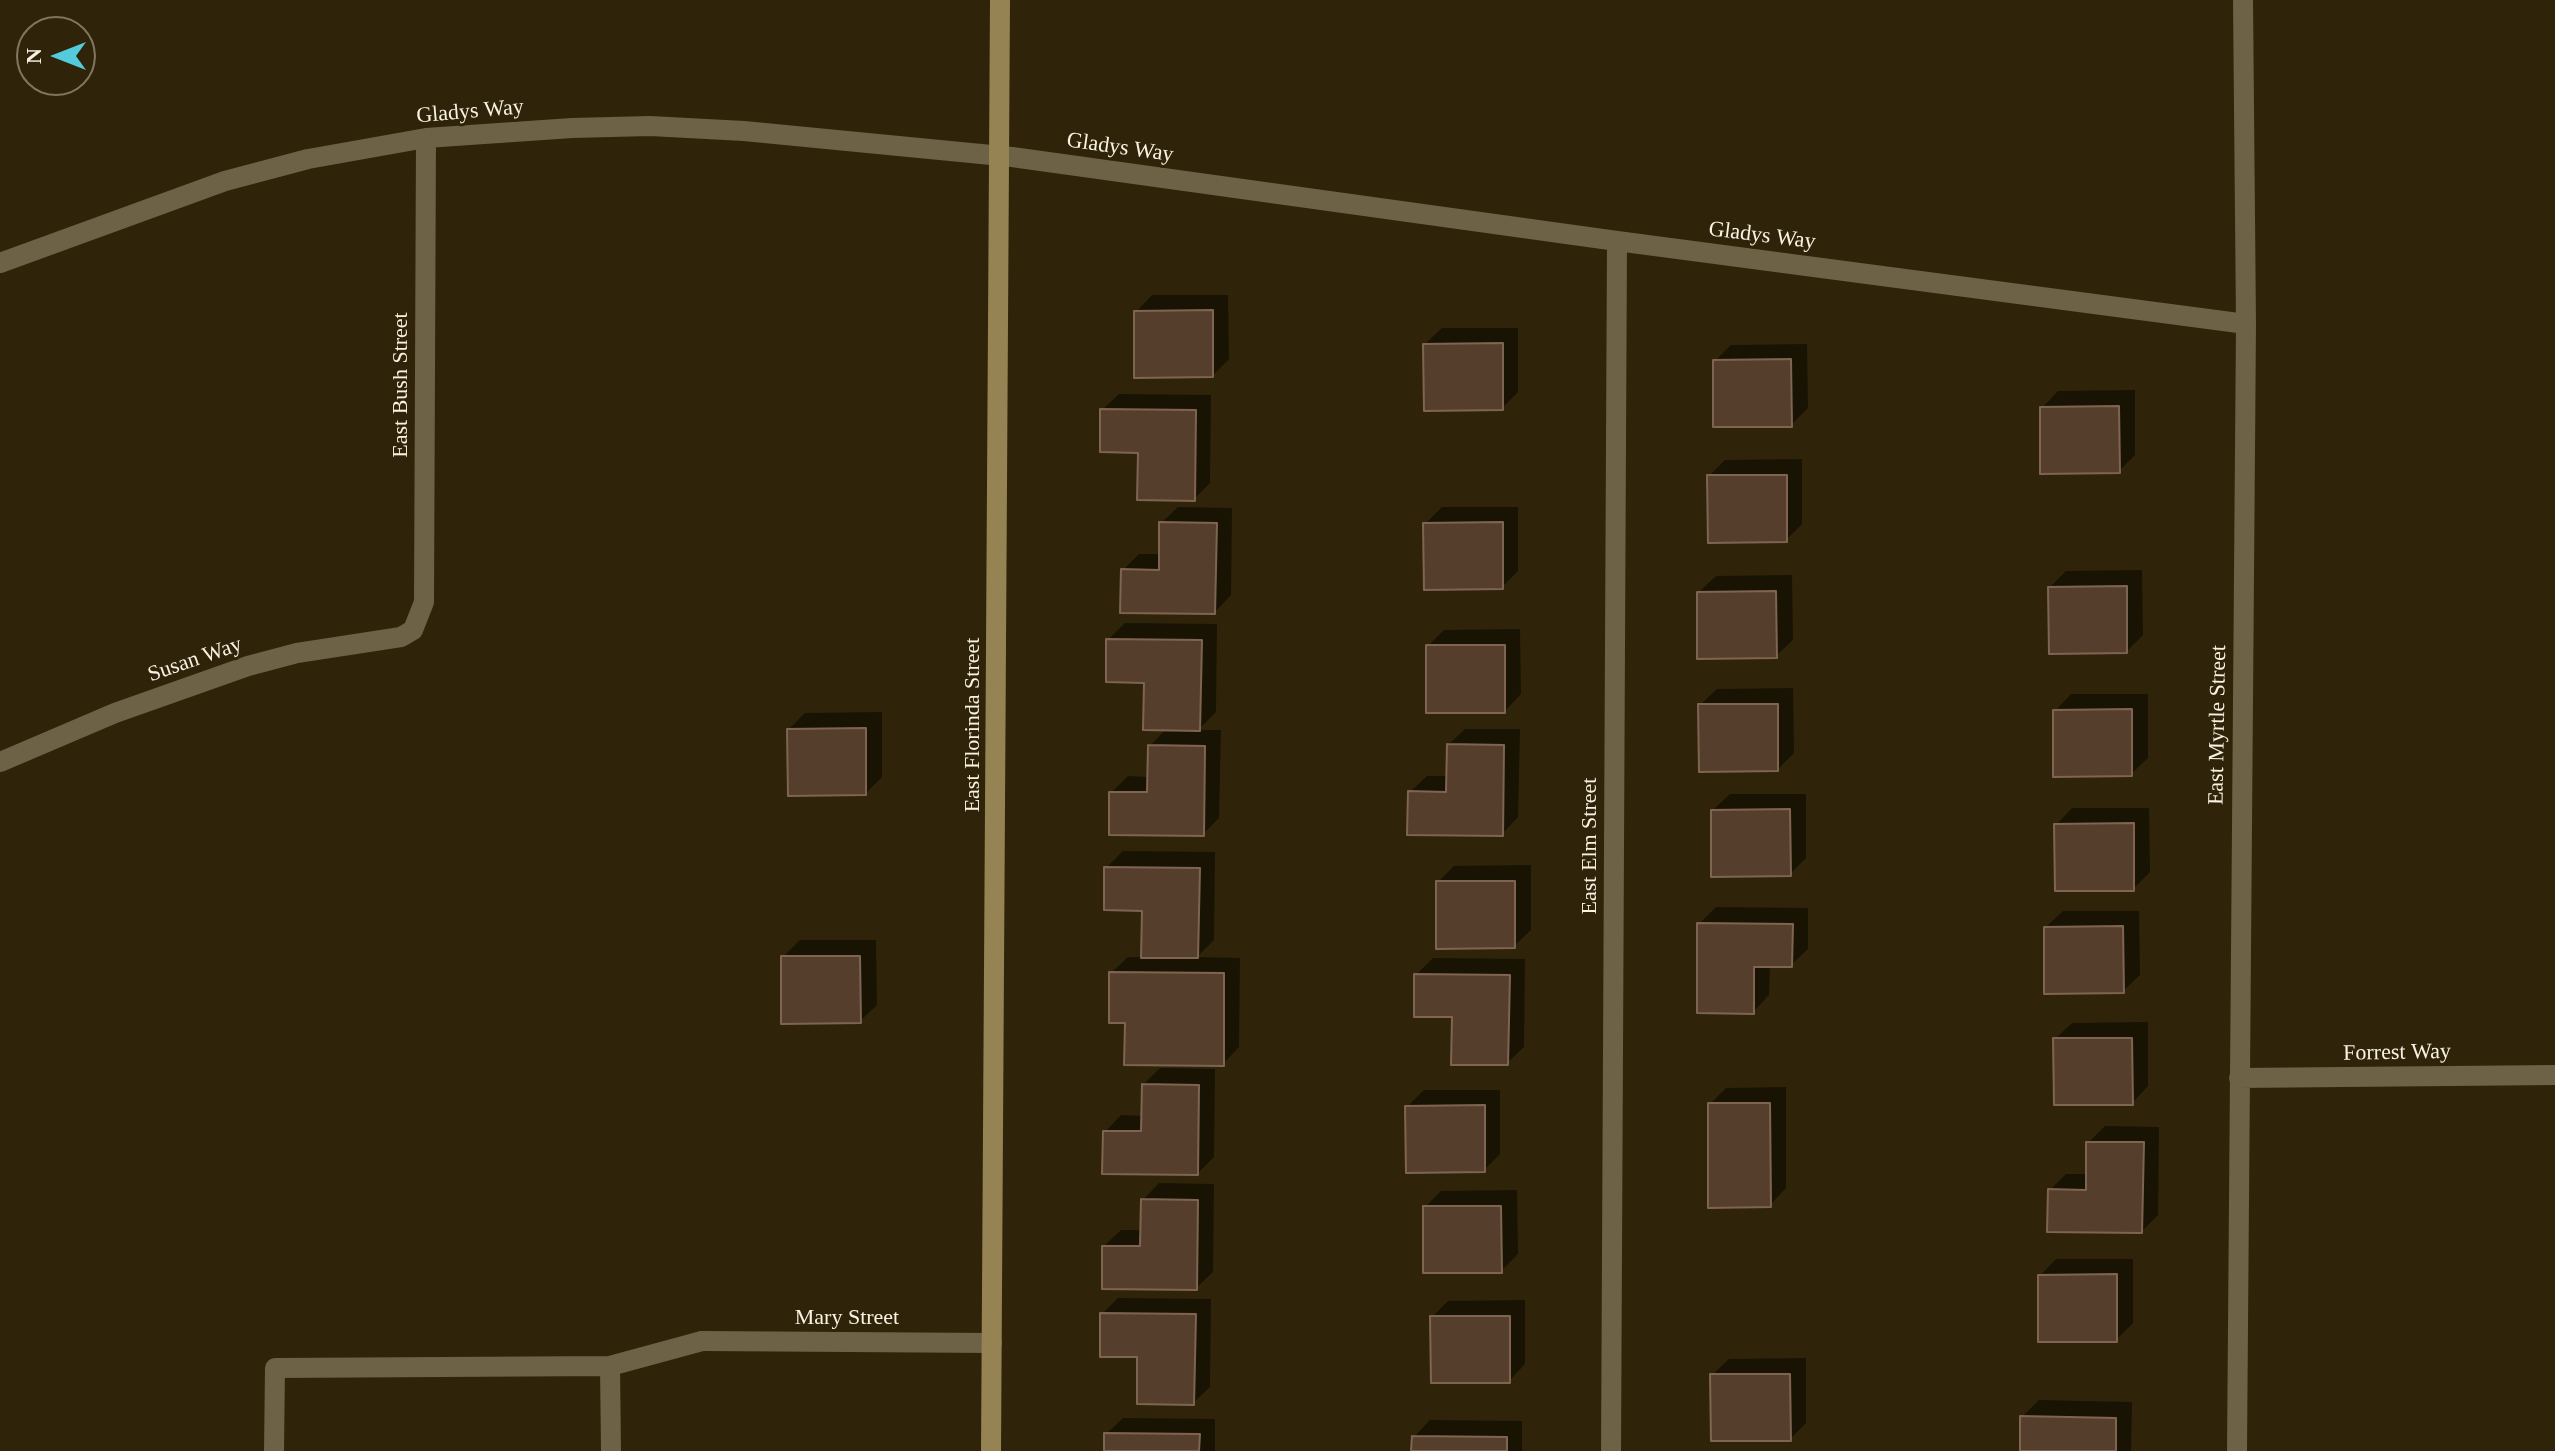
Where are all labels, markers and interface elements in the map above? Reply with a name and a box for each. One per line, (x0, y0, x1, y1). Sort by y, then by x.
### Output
north arrow (16, 16, 96, 96)
text: N (21, 48, 46, 64)
street label: Gladys Way (415, 94, 525, 130)
street label: Gladys Way (1065, 127, 1175, 169)
street label: Gladys Way (1707, 216, 1817, 256)
street label: East Bush Street (388, 312, 414, 458)
street label: Susan Way (144, 632, 246, 688)
street label: East Florinda Street (960, 638, 986, 812)
street label: East Myrtle Street (2203, 645, 2233, 805)
street label: East Elm Street (1577, 778, 1603, 914)
street label: Forrest Way (2343, 1039, 2451, 1067)
street label: Mary Street (795, 1305, 899, 1331)

